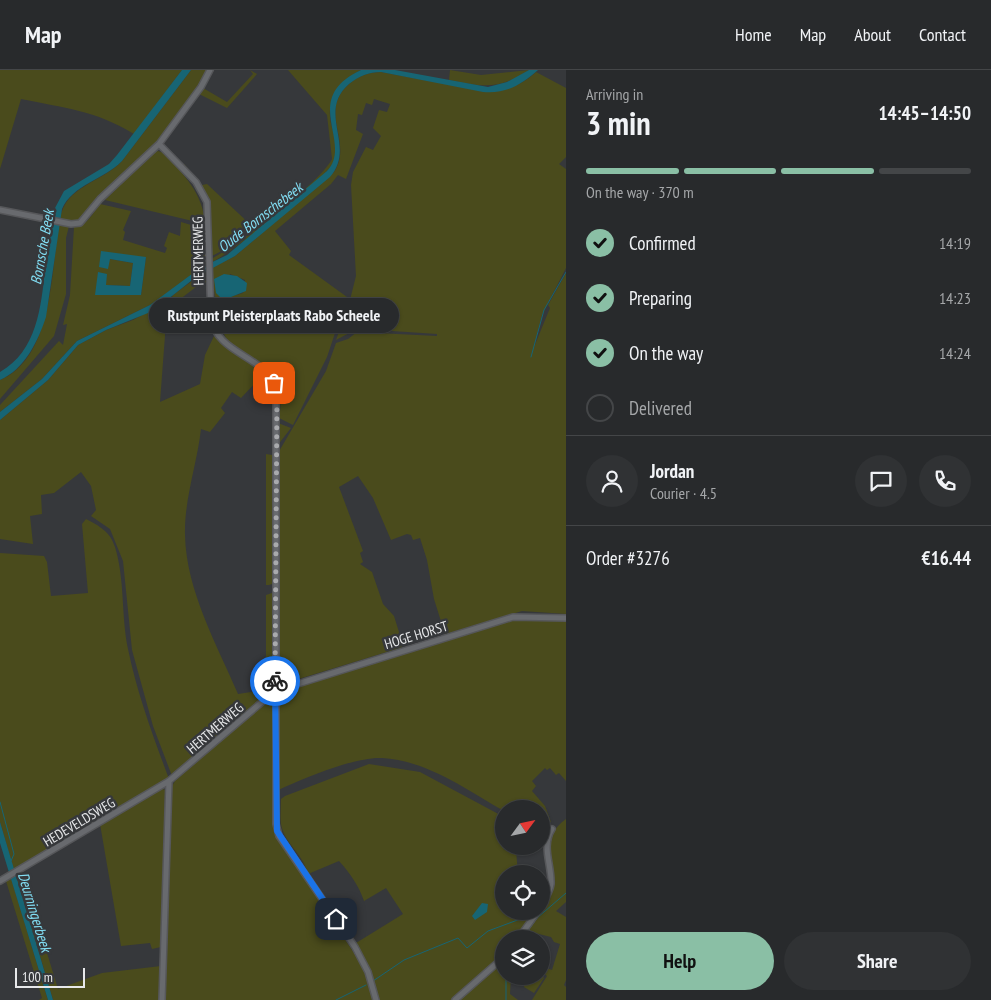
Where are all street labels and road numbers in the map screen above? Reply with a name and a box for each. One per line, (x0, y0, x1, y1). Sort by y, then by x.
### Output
street label: HERTMERWEG (188, 216, 208, 286)
street label: HOGE HORST (382, 617, 451, 653)
street label: HERTMERWEG (183, 698, 247, 758)
street label: HEDEVELDSWEG (40, 793, 118, 851)

